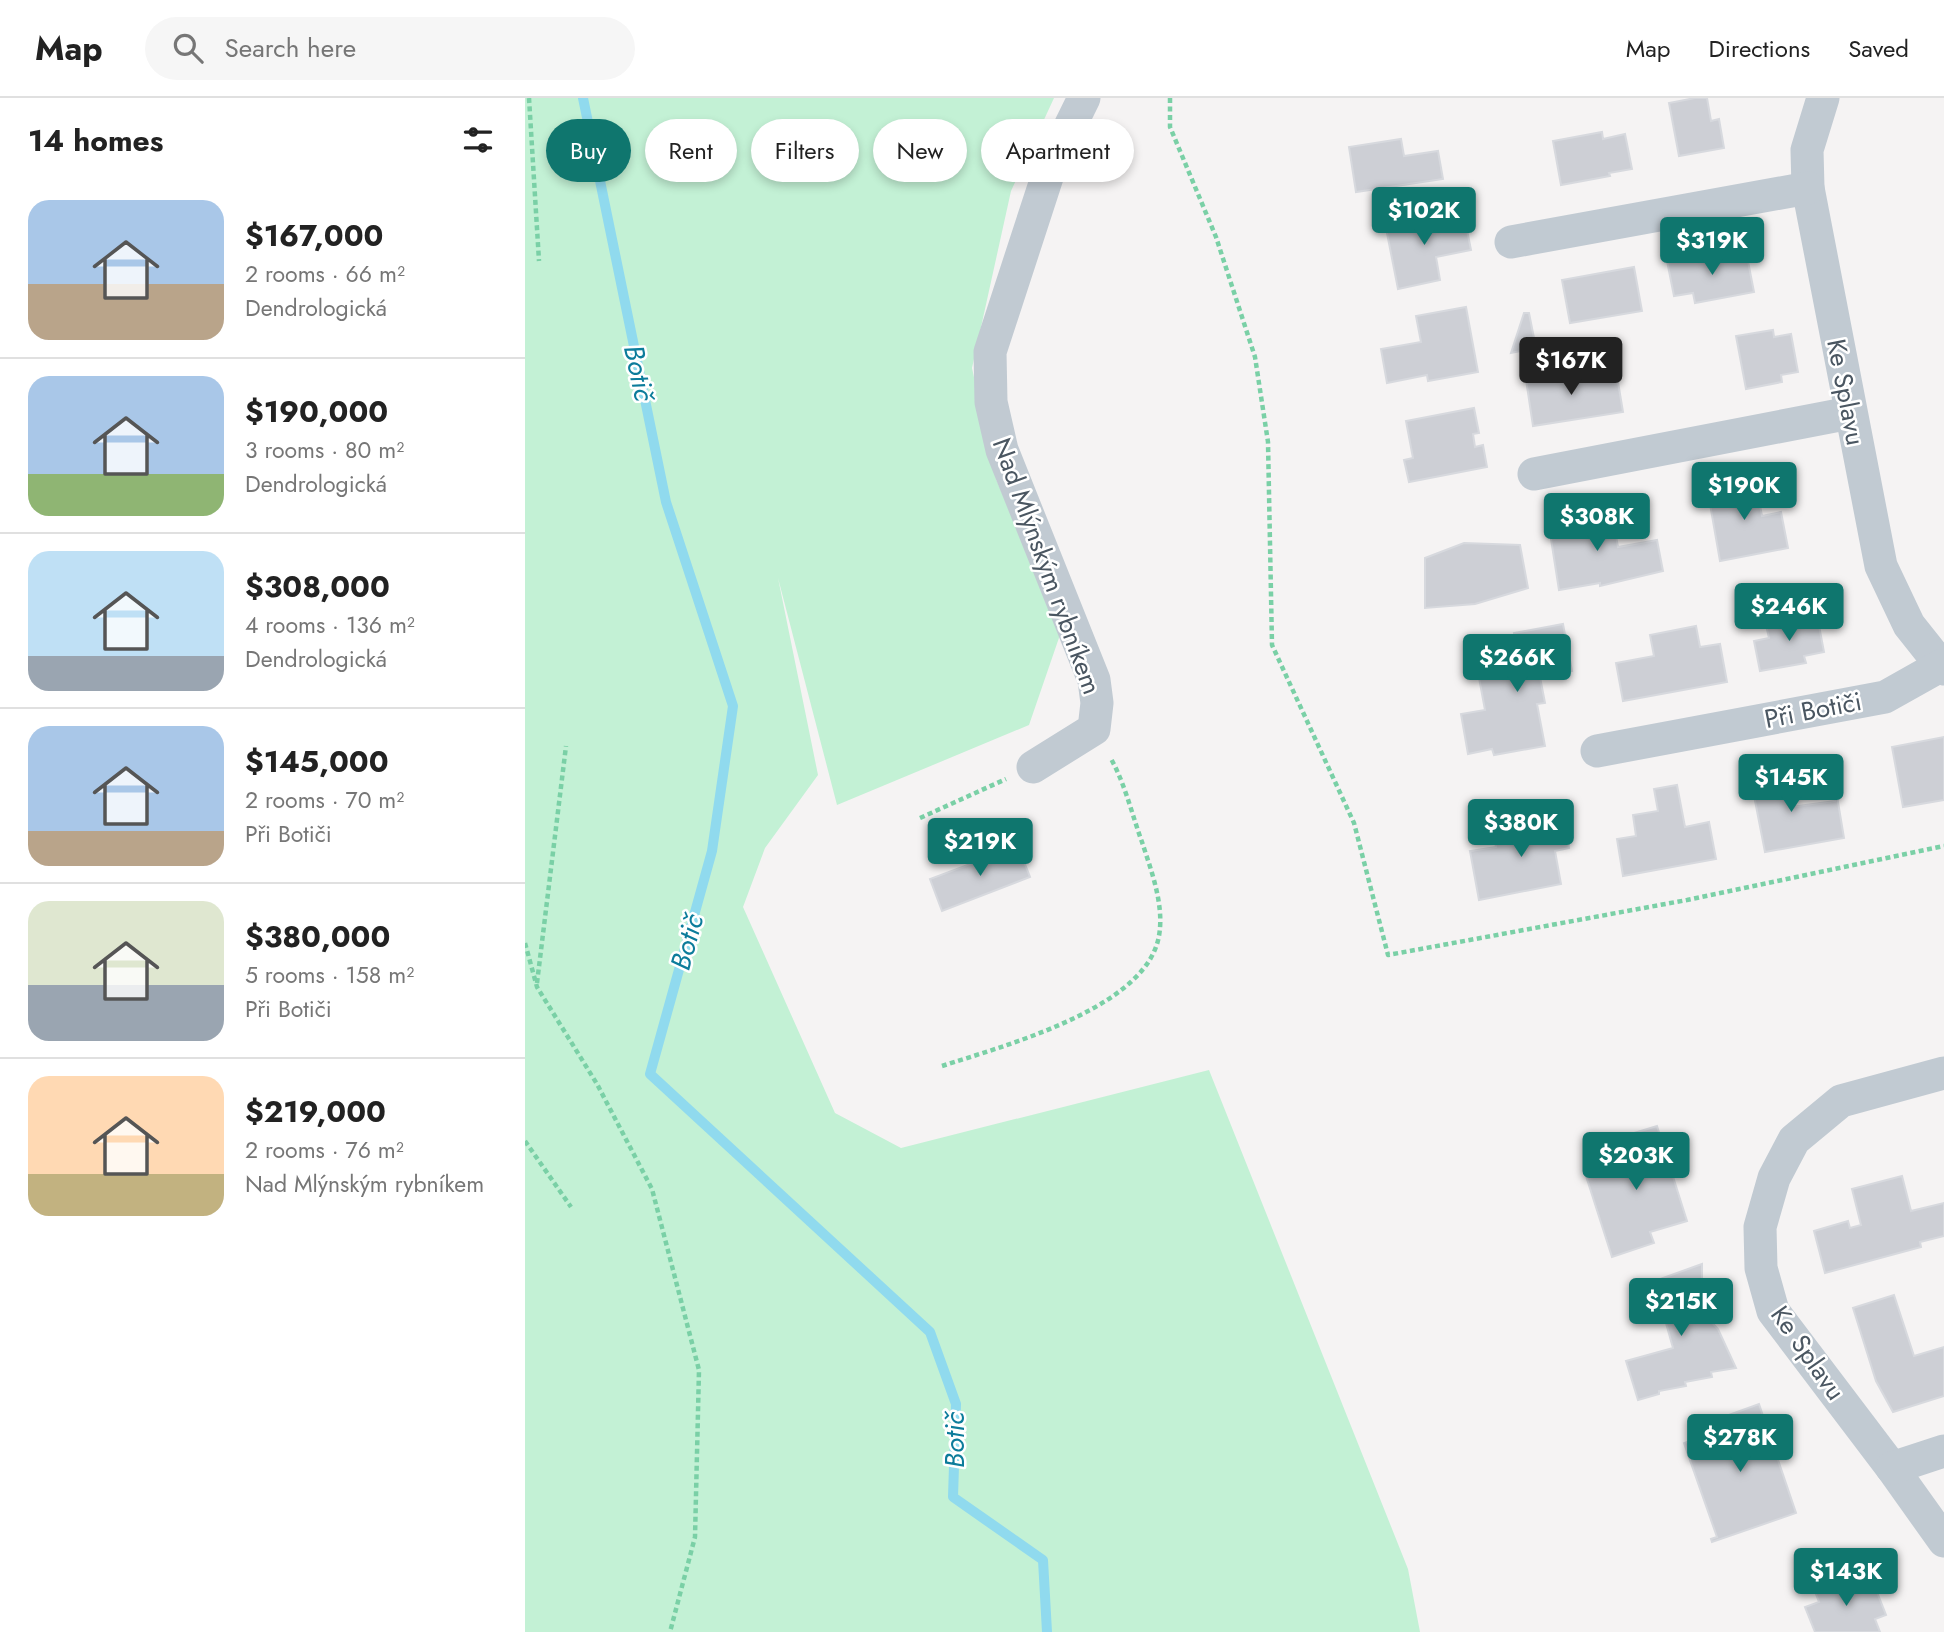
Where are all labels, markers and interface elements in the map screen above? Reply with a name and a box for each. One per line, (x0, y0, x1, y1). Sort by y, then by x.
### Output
search box (145, 17, 635, 80)
text: Map (35, 25, 103, 72)
icon: search (169, 29, 207, 67)
text: Search here (225, 29, 356, 67)
text: Map (1626, 31, 1671, 66)
text: Directions (1709, 31, 1810, 66)
text: Saved (1848, 31, 1909, 66)
text: 14 homes (28, 119, 163, 162)
chip: Buy (546, 119, 631, 182)
chip: Rent (645, 119, 737, 182)
chip: Filters (751, 119, 859, 182)
chip: New (873, 119, 967, 182)
chip: Apartment (981, 119, 1134, 182)
icon: filters (459, 121, 497, 159)
pin: $102K (1375, 188, 1473, 247)
text: $102K (1388, 193, 1460, 227)
text: $167,000 (245, 214, 383, 257)
pin: $319K (1663, 218, 1761, 277)
text: $319K (1676, 223, 1748, 257)
icon: home (84, 228, 168, 312)
text: 2 rooms · 66 m² (245, 257, 405, 291)
text: Dendrologická (245, 291, 387, 325)
street label: Ke Splavu (1817, 336, 1875, 448)
pin: $167K (1522, 338, 1620, 397)
water label: Botič (613, 341, 665, 407)
text: $167K (1535, 343, 1607, 377)
text: $190,000 (245, 390, 388, 433)
icon: home (84, 404, 168, 488)
street label: Nad Mlýnským rybníkem (983, 432, 1111, 700)
text: 3 rooms · 80 m² (245, 433, 404, 467)
pin: $190K (1695, 462, 1793, 522)
text: Dendrologická (245, 467, 387, 501)
text: $190K (1708, 468, 1780, 502)
pin: $308K (1548, 494, 1646, 553)
text: $308K (1560, 499, 1634, 533)
text: $308,000 (245, 565, 390, 608)
icon: home (84, 579, 168, 663)
pin: $246K (1740, 584, 1838, 643)
text: $246K (1751, 589, 1827, 623)
text: 4 rooms · 136 m² (245, 608, 415, 642)
pin: $266K (1468, 634, 1566, 694)
text: $266K (1479, 640, 1555, 674)
text: Dendrologická (245, 642, 387, 676)
street label: Při Botiči (1761, 682, 1865, 738)
text: $145,000 (245, 740, 389, 783)
icon: home (84, 754, 168, 838)
pin: $145K (1742, 754, 1840, 814)
text: $145K (1755, 760, 1827, 794)
text: 2 rooms · 70 m² (245, 783, 404, 817)
pin: $380K (1472, 800, 1570, 859)
text: $380K (1484, 805, 1558, 839)
text: Při Botiči (245, 817, 332, 851)
pin: $219K (931, 818, 1029, 878)
text: $219K (944, 824, 1016, 858)
water label: Botič (660, 907, 715, 975)
text: $380,000 (245, 915, 390, 958)
icon: home (84, 929, 168, 1013)
text: 5 rooms · 158 m² (245, 958, 414, 992)
text: Při Botiči (245, 992, 332, 1026)
text: $219,000 (245, 1090, 386, 1133)
icon: home (84, 1104, 168, 1188)
pin: $203K (1587, 1132, 1685, 1192)
text: 2 rooms · 76 m² (245, 1133, 404, 1167)
text: $203K (1599, 1138, 1673, 1172)
text: Nad Mlýnským rybníkem (245, 1167, 484, 1201)
pin: $215K (1632, 1278, 1730, 1338)
text: $215K (1645, 1284, 1717, 1318)
street label: Ke Splavu (1762, 1298, 1854, 1408)
water label: Botič (934, 1410, 975, 1468)
pin: $278K (1691, 1414, 1789, 1474)
text: $278K (1703, 1420, 1777, 1454)
pin: $143K (1797, 1548, 1895, 1608)
text: $143K (1810, 1554, 1882, 1588)

